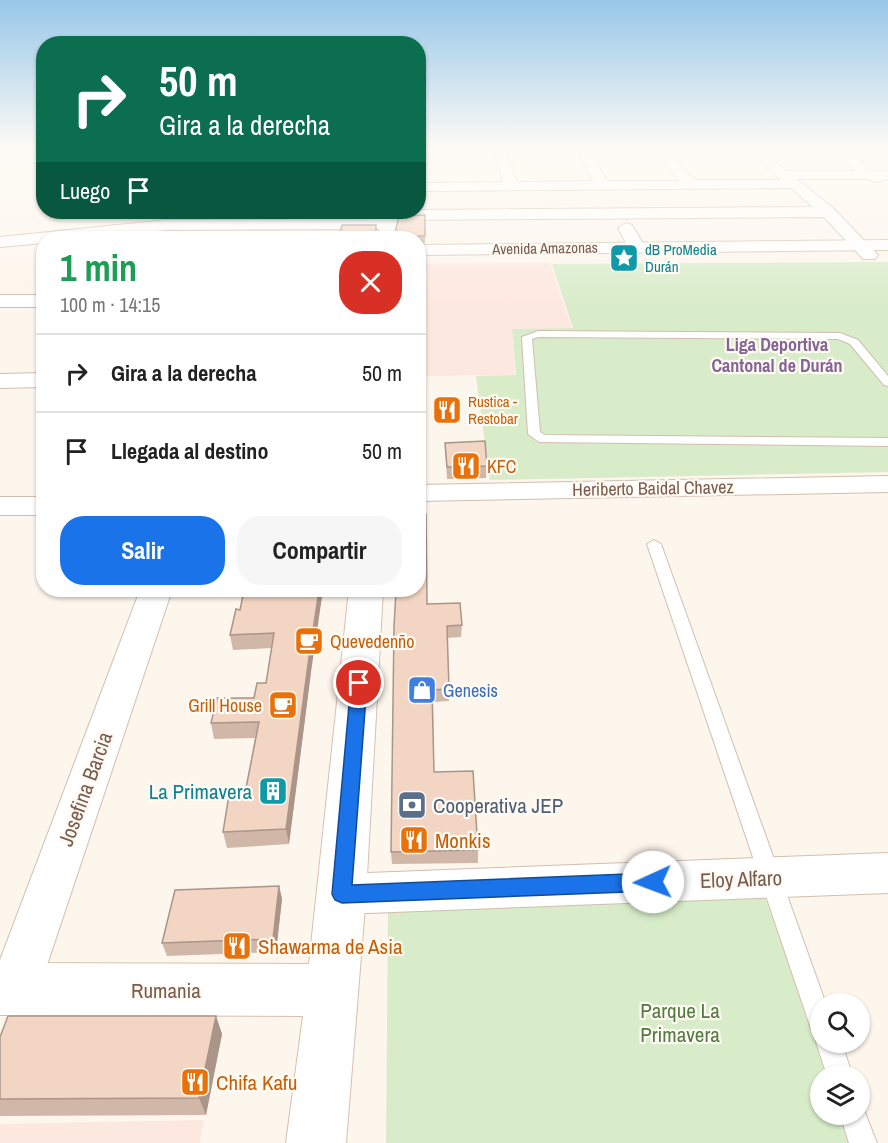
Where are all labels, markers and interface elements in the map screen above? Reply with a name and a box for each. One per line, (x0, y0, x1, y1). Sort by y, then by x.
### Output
text: 50 m (159, 53, 238, 109)
icon: right (60, 60, 138, 138)
text: Gira a la derecha (159, 107, 330, 143)
icon: arrive (122, 174, 155, 207)
text: Luego (60, 176, 110, 206)
street label: Avenida Amazonas (491, 237, 598, 259)
place label: dB ProMedia Durán (645, 239, 717, 277)
place icon: dB ProMedia Durán (608, 242, 640, 274)
text: 1 min (60, 244, 137, 292)
button: close (339, 251, 402, 314)
text: 100 m · 14:15 (60, 291, 160, 318)
district label: Liga Deportiva Cantonal de Durán (711, 332, 843, 378)
icon: right (60, 357, 93, 390)
text: Gira a la derecha (111, 358, 256, 388)
text: 50 m (362, 358, 402, 388)
place label: Rustica - Restobar (468, 391, 518, 429)
restaurant icon: Rustica - Restobar (431, 394, 463, 426)
icon: arrive (60, 435, 93, 468)
text: Llegada al destino (111, 436, 268, 466)
text: 50 m (362, 436, 402, 466)
restaurant icon: KFC (450, 450, 482, 482)
place label: KFC (487, 454, 517, 479)
street label: Heriberto Baidal Chavez (572, 474, 734, 502)
button: Salir (60, 516, 225, 585)
button: Compartir (237, 516, 402, 585)
cafe icon: Quevedenño (293, 625, 325, 657)
place label: Quevedenño (330, 629, 415, 654)
pin (333, 657, 384, 708)
icon: arrive (342, 666, 375, 699)
shop icon: Genesis (406, 674, 438, 706)
place label: Genesis (443, 678, 498, 703)
cafe icon: Grill House (267, 689, 299, 721)
place label: Grill House (188, 693, 262, 718)
street label: Josefina Barcia (51, 727, 119, 850)
building icon: La Primavera (257, 775, 289, 807)
place label: La Primavera (149, 777, 252, 806)
bank icon: Cooperativa JEP (396, 789, 428, 821)
place label: Cooperativa JEP (433, 791, 563, 820)
restaurant icon: Monkis (398, 824, 430, 856)
place label: Monkis (435, 826, 491, 855)
position arrow (621, 850, 685, 914)
street label: Eloy Alfaro (699, 863, 783, 895)
restaurant icon: Shawarma de Asia (221, 930, 253, 962)
place label: Shawarma de Asia (258, 932, 403, 961)
street label: Rumania (131, 976, 201, 1005)
map controls (810, 993, 870, 1125)
button: search (810, 993, 870, 1053)
park label: Parque La Primavera (640, 996, 720, 1049)
button: layers (810, 1065, 870, 1125)
restaurant icon: Chifa Kafu (179, 1066, 211, 1098)
place label: Chifa Kafu (216, 1068, 297, 1097)

